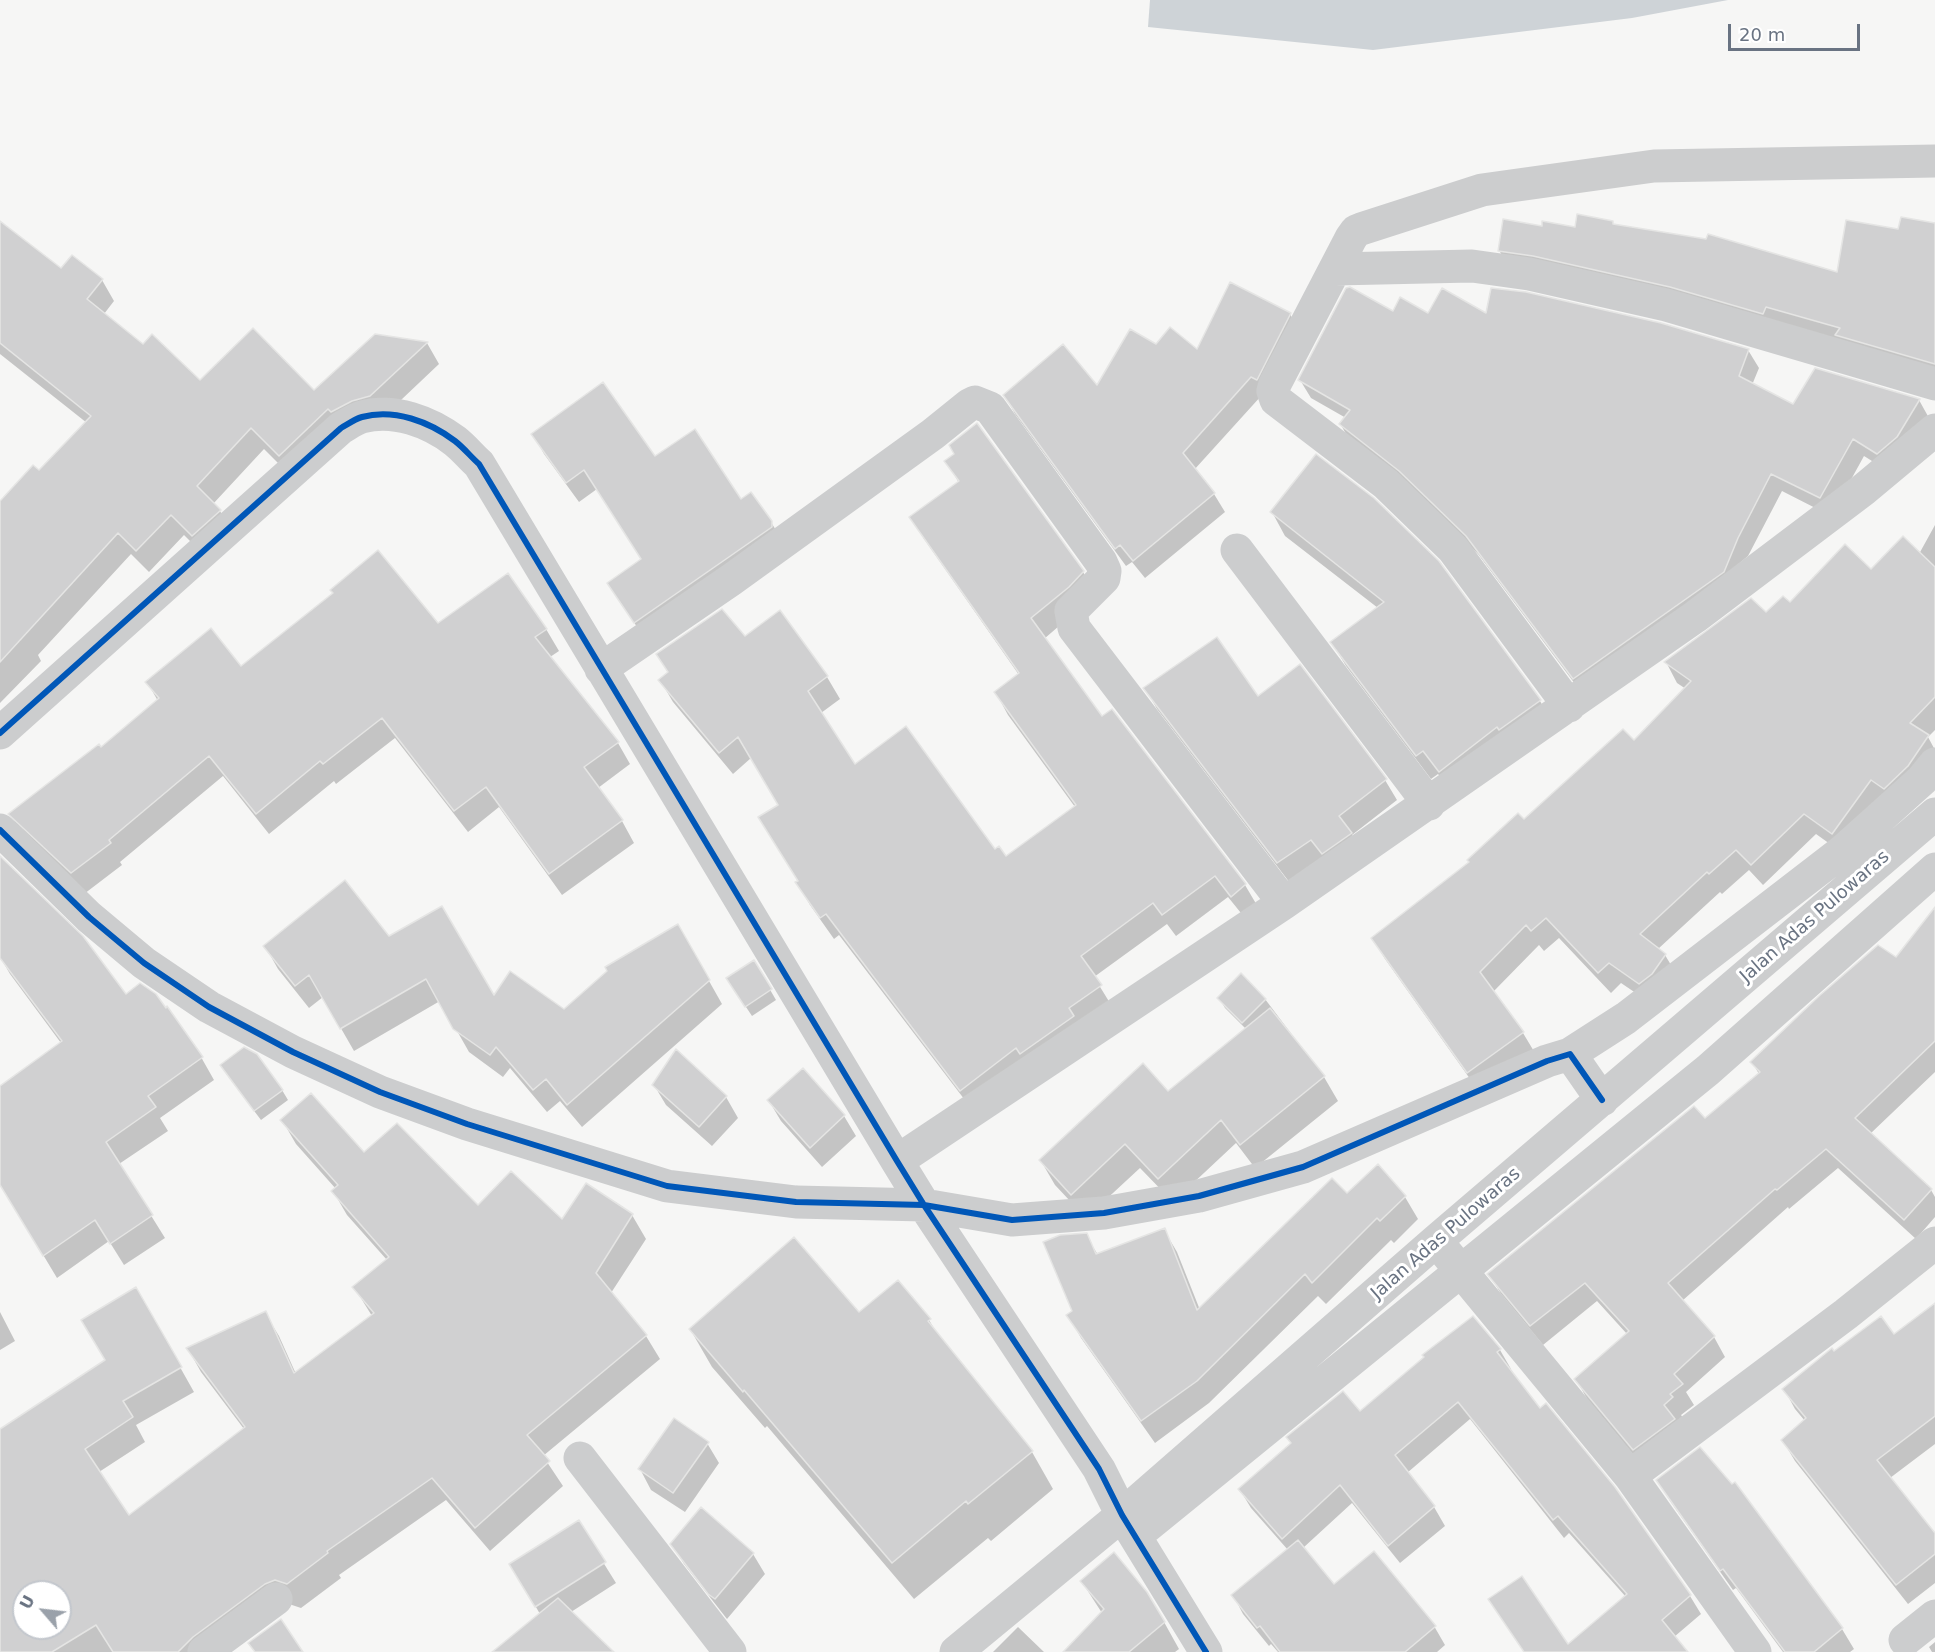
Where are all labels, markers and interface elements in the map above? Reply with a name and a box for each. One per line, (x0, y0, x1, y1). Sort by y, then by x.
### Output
scale bar (1731, 12, 1863, 50)
text: 20 m (1739, 24, 1785, 45)
street label: Jalan Adas Pulowaras (1736, 846, 1894, 988)
street label: Jalan Adas Pulowaras (1367, 1163, 1525, 1305)
north arrow (12, 1580, 72, 1640)
text: U (16, 1592, 39, 1612)

